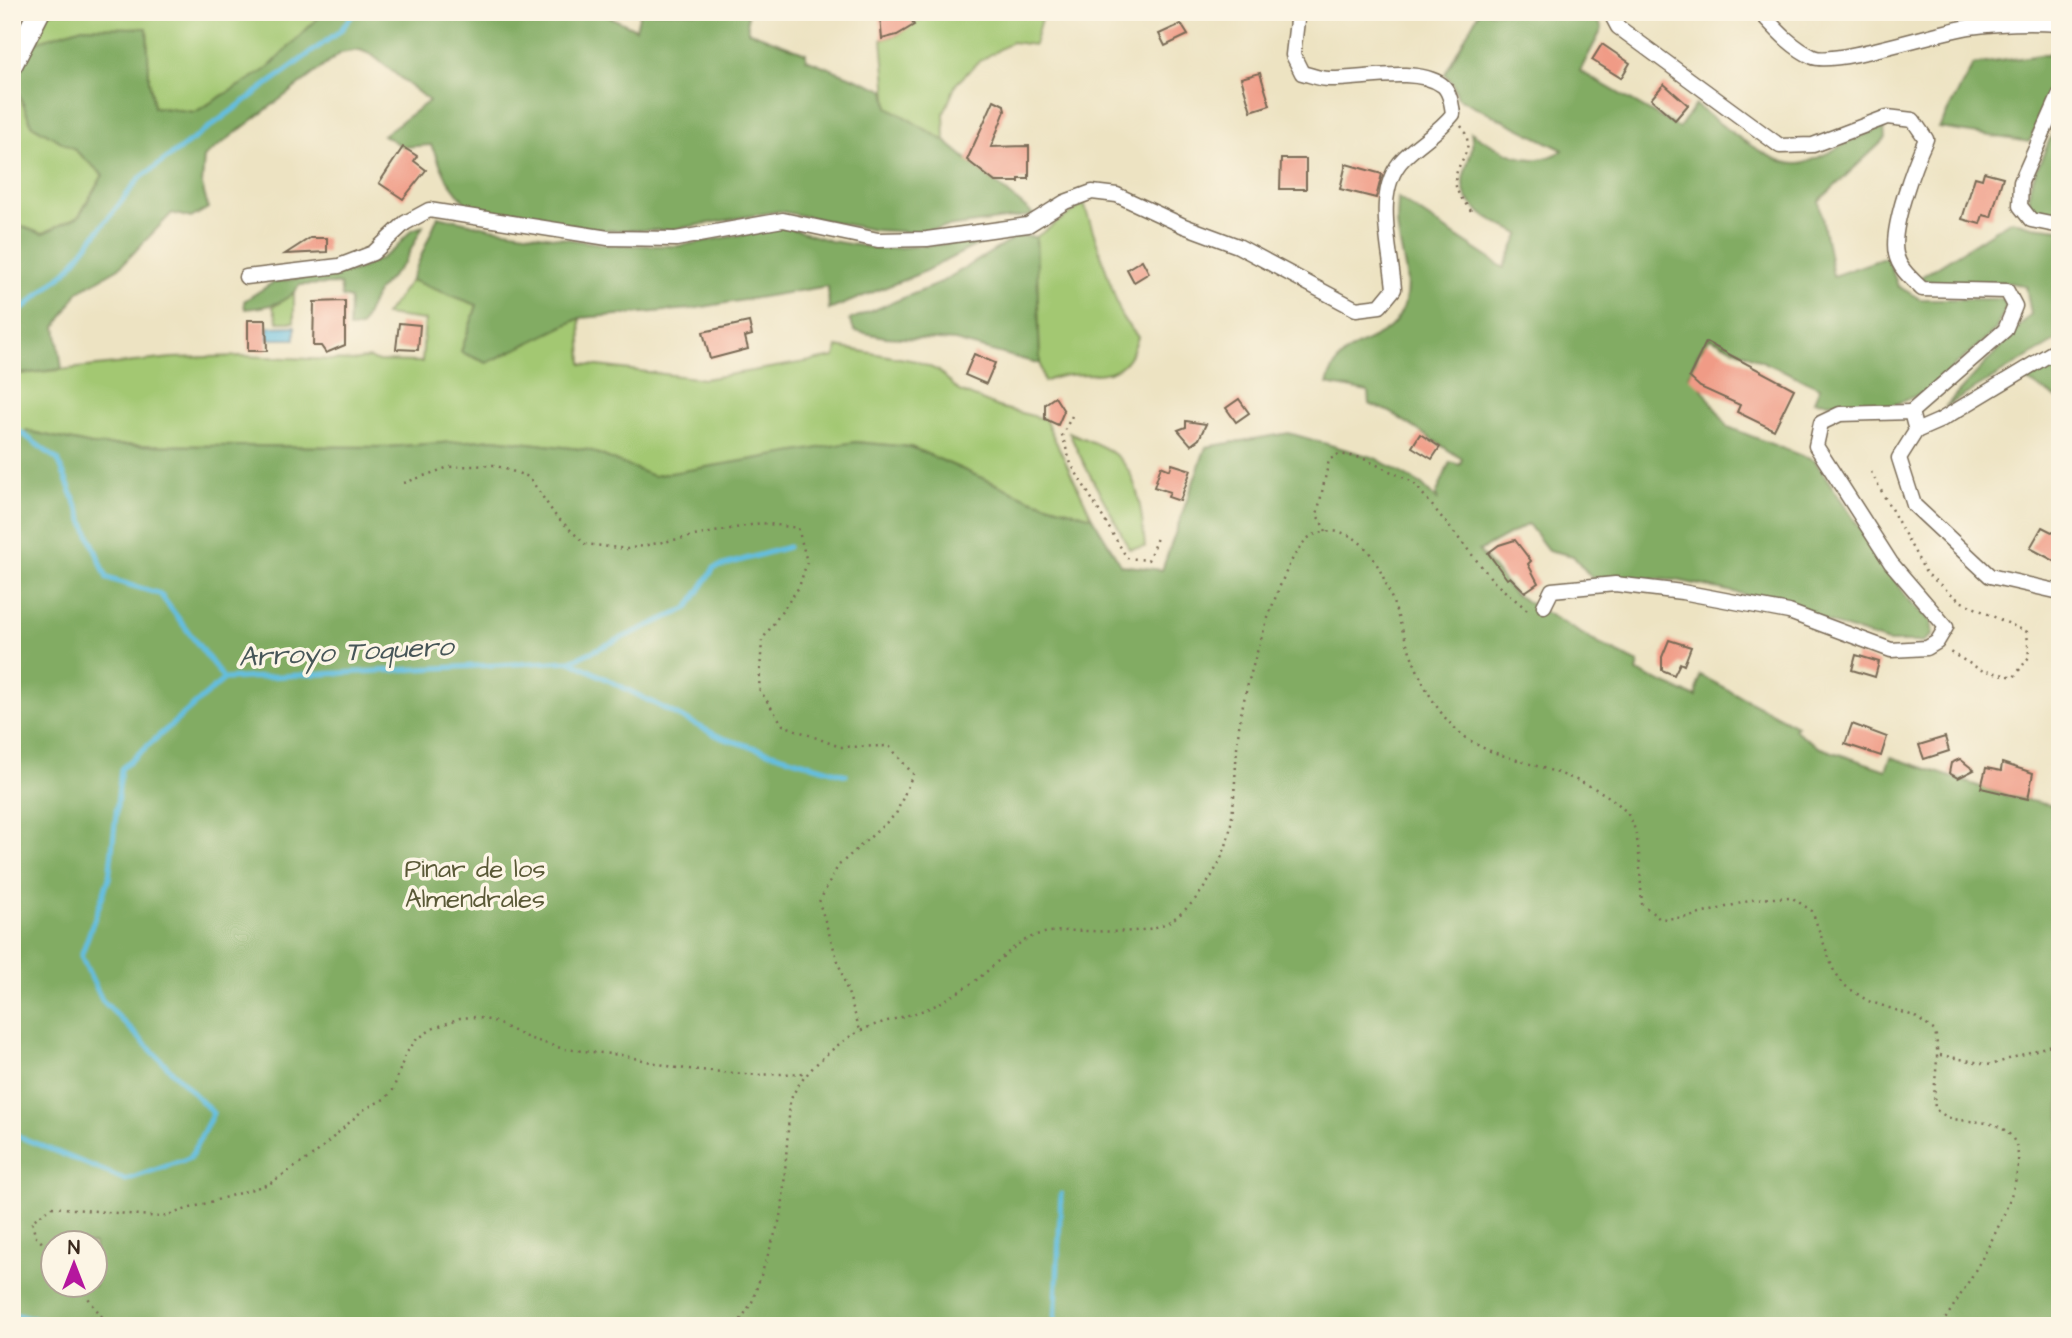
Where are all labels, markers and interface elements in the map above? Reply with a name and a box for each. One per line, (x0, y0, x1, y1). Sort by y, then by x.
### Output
water label: Arroyo Toquero (238, 627, 457, 678)
park label: Pinar de los Almendrales (404, 851, 546, 917)
north arrow (38, 1230, 108, 1300)
text: N (68, 1235, 80, 1262)

